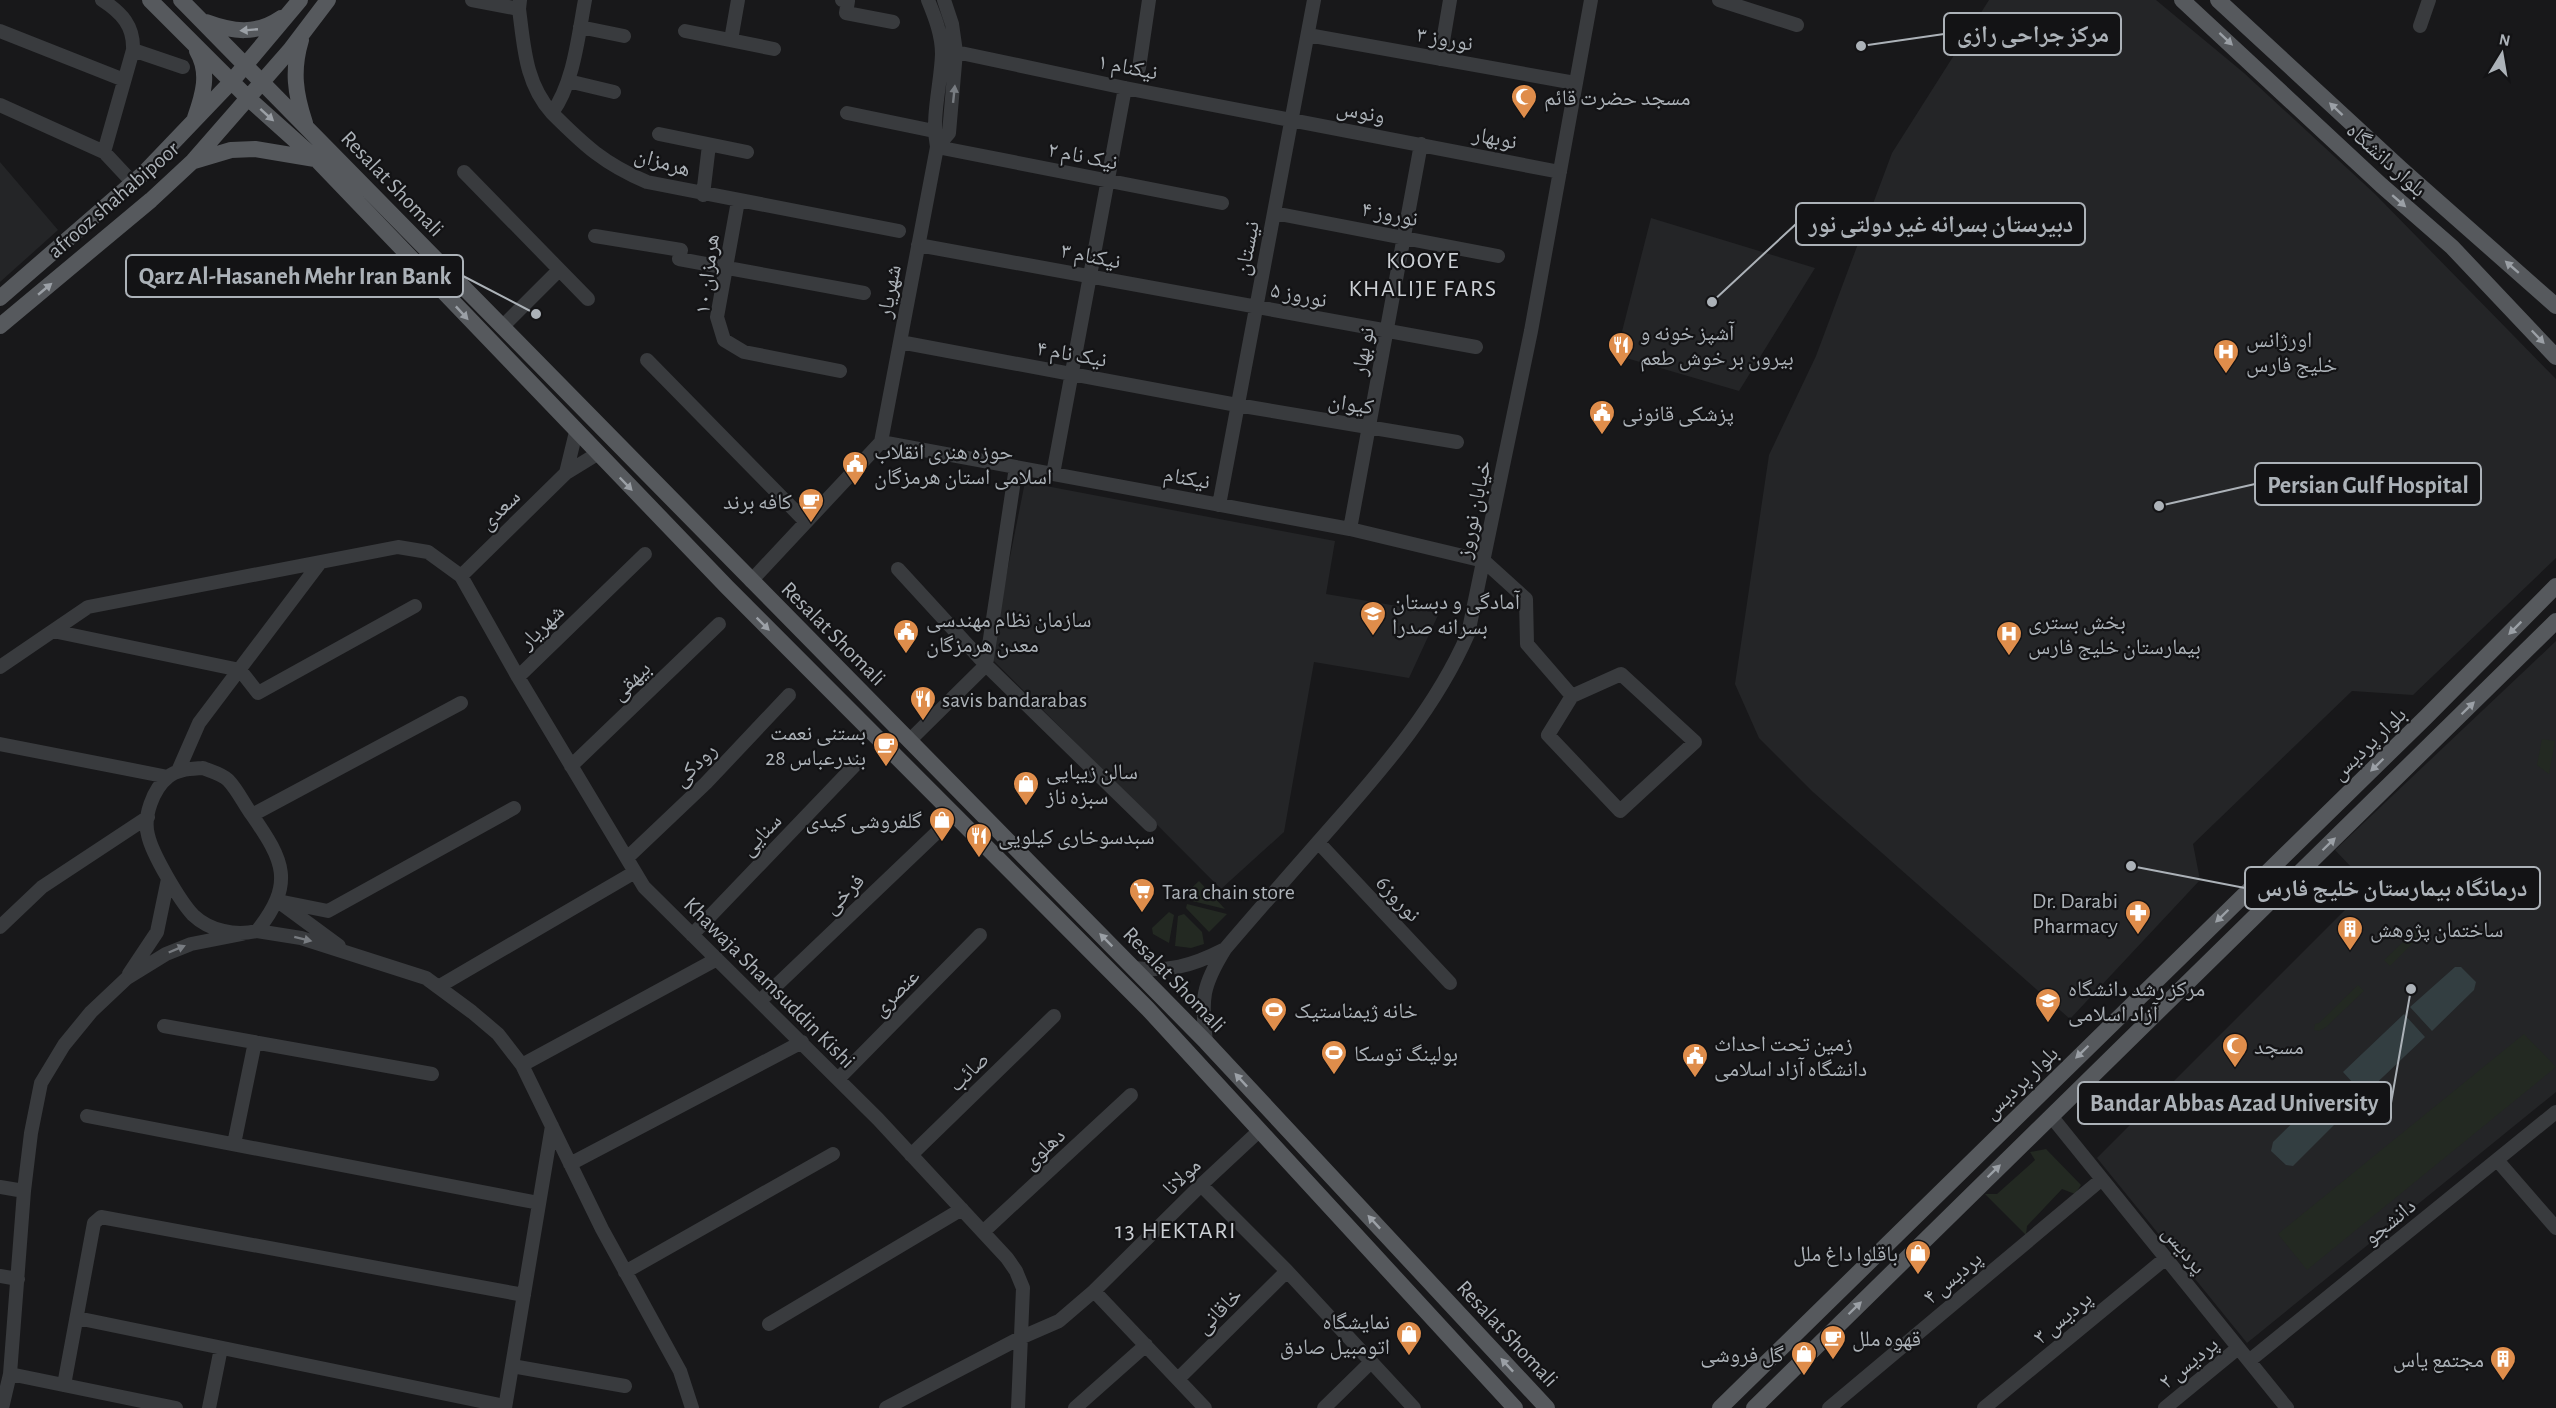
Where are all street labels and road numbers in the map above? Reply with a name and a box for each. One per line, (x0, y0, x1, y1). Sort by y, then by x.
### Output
street label: نوروز ۳ (1415, 23, 1475, 56)
street label: نیکنام ۱ (1096, 50, 1160, 86)
street label: ونوس (1334, 97, 1387, 129)
street label: بلوار دانشگاه (2342, 119, 2430, 202)
street label: نوبهار (1470, 123, 1519, 154)
street label: Resalat Shomali (337, 127, 448, 241)
street label: afrooz shahabipoor (44, 137, 183, 262)
street label: نیک نام ۲ (1045, 138, 1120, 176)
street label: هرمزان (632, 144, 693, 182)
street label: نوروز ۴ (1359, 198, 1420, 231)
street label: نیستان (1231, 219, 1265, 278)
street label: هرمزان ۱۰ (691, 233, 725, 316)
street label: نیکنام ۳ (1059, 239, 1123, 275)
street label: شهریار (873, 263, 906, 321)
street label: نوروز ۵ (1268, 279, 1329, 312)
street label: نو بهار (1348, 325, 1379, 378)
street label: نیک نام ۴ (1035, 337, 1108, 374)
street label: کیوان (1326, 390, 1375, 420)
street label: خیابان نوروز (1453, 458, 1497, 561)
street label: نیکنام (1161, 463, 1212, 496)
street label: سعدی (475, 485, 526, 536)
street label: Resalat Shomali (777, 578, 889, 690)
street label: شهریار (514, 600, 569, 655)
street label: بیهقی (607, 657, 656, 706)
street label: بلوار پردیس (2327, 703, 2412, 786)
street label: رودکی (668, 738, 722, 792)
street label: سنایی (736, 809, 787, 861)
street label: فرخی (819, 869, 870, 919)
street label: نوروز6 (1371, 871, 1425, 927)
street label: Khawaja Shamsuddin Kishi (680, 893, 859, 1072)
street label: Resalat Shomali (1119, 923, 1230, 1037)
street label: عنصری (868, 965, 925, 1022)
street label: بلوار پردیس (1979, 1042, 2064, 1125)
street label: صائب (944, 1048, 994, 1096)
street label: دهلوی (1018, 1124, 1071, 1175)
street label: مولانا (1158, 1154, 1206, 1200)
street label: دانشجو (2359, 1194, 2420, 1250)
street label: پردیس (2157, 1221, 2210, 1279)
street label: پردیس ۴ (1919, 1247, 1988, 1310)
street label: Resalat Shomali (1453, 1276, 1562, 1391)
street label: خاقانی (1191, 1283, 1248, 1340)
street label: پردیس ۳ (2029, 1287, 2098, 1350)
street label: پردیس ۲ (2155, 1333, 2224, 1395)

